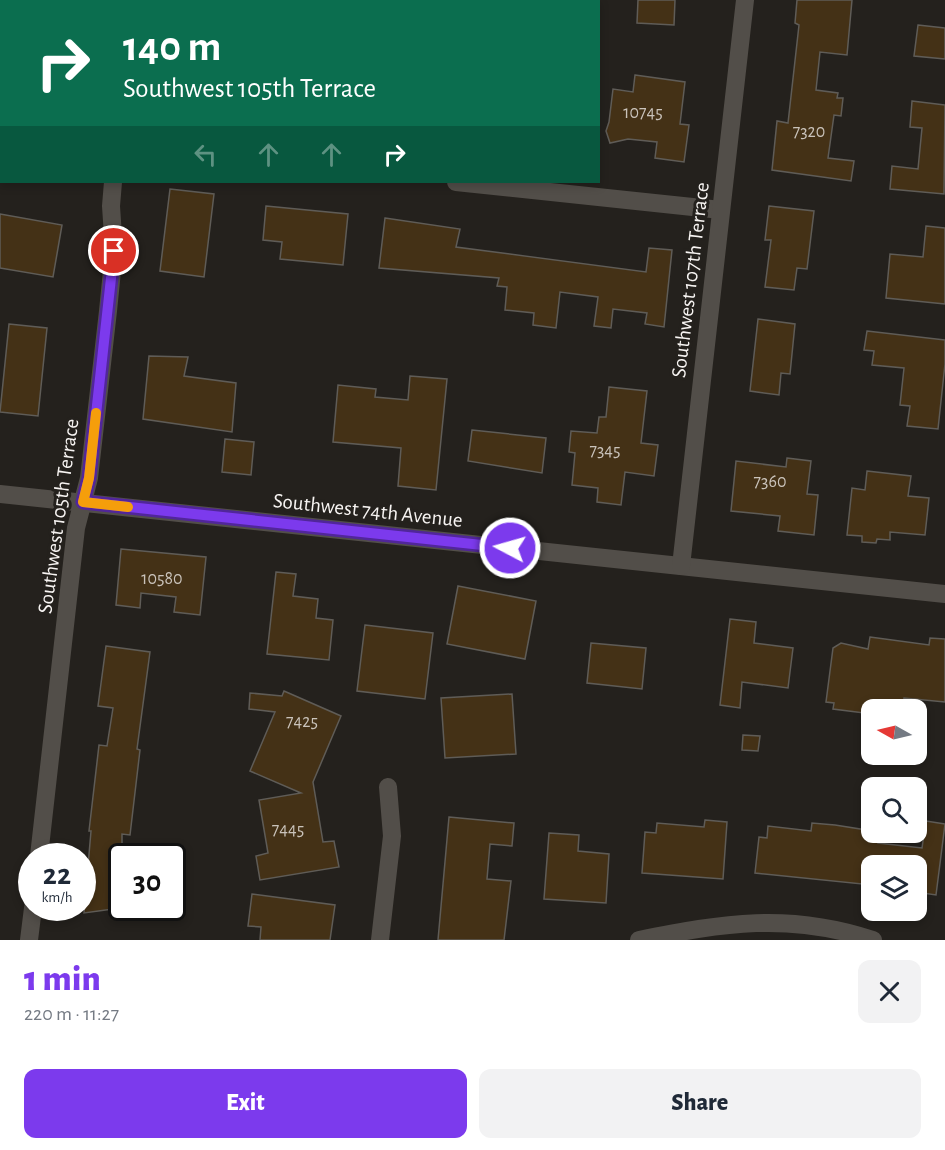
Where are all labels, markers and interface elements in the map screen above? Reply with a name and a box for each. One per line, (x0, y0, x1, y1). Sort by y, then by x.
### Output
icon: right (24, 24, 102, 102)
text: 140 m (123, 26, 221, 68)
text: Southwest 105th Terrace (123, 75, 376, 102)
house number: 10745 (623, 104, 663, 122)
house number: 7320 (793, 123, 825, 141)
icon: left (189, 138, 222, 171)
icon: ahead (252, 138, 285, 171)
icon: ahead (315, 138, 348, 171)
icon: right (378, 138, 411, 171)
street label: Southwest 107th Terrace (668, 181, 713, 379)
pin (88, 225, 139, 276)
icon: arrive (97, 234, 130, 267)
street label: Southwest 105th Terrace (34, 417, 83, 615)
house number: 7345 (589, 442, 621, 460)
house number: 7360 (754, 473, 786, 491)
street label: Southwest 74th Avenue (272, 490, 464, 531)
position arrow (478, 516, 542, 580)
house number: 10580 (141, 570, 183, 588)
north arrow (861, 699, 927, 765)
map controls (861, 699, 927, 921)
house number: 7425 (286, 713, 318, 731)
button: search (861, 777, 927, 843)
house number: 7445 (272, 821, 304, 839)
speed limit sign: 30 (108, 843, 186, 921)
button: layers (861, 855, 927, 921)
text: 22 (43, 860, 71, 890)
text: km/h (42, 890, 72, 905)
button: close (858, 960, 921, 1023)
text: 1 min (24, 961, 101, 997)
text: 220 m · 11:27 (24, 1004, 119, 1024)
button: Exit (24, 1069, 467, 1138)
button: Share (479, 1069, 921, 1138)

